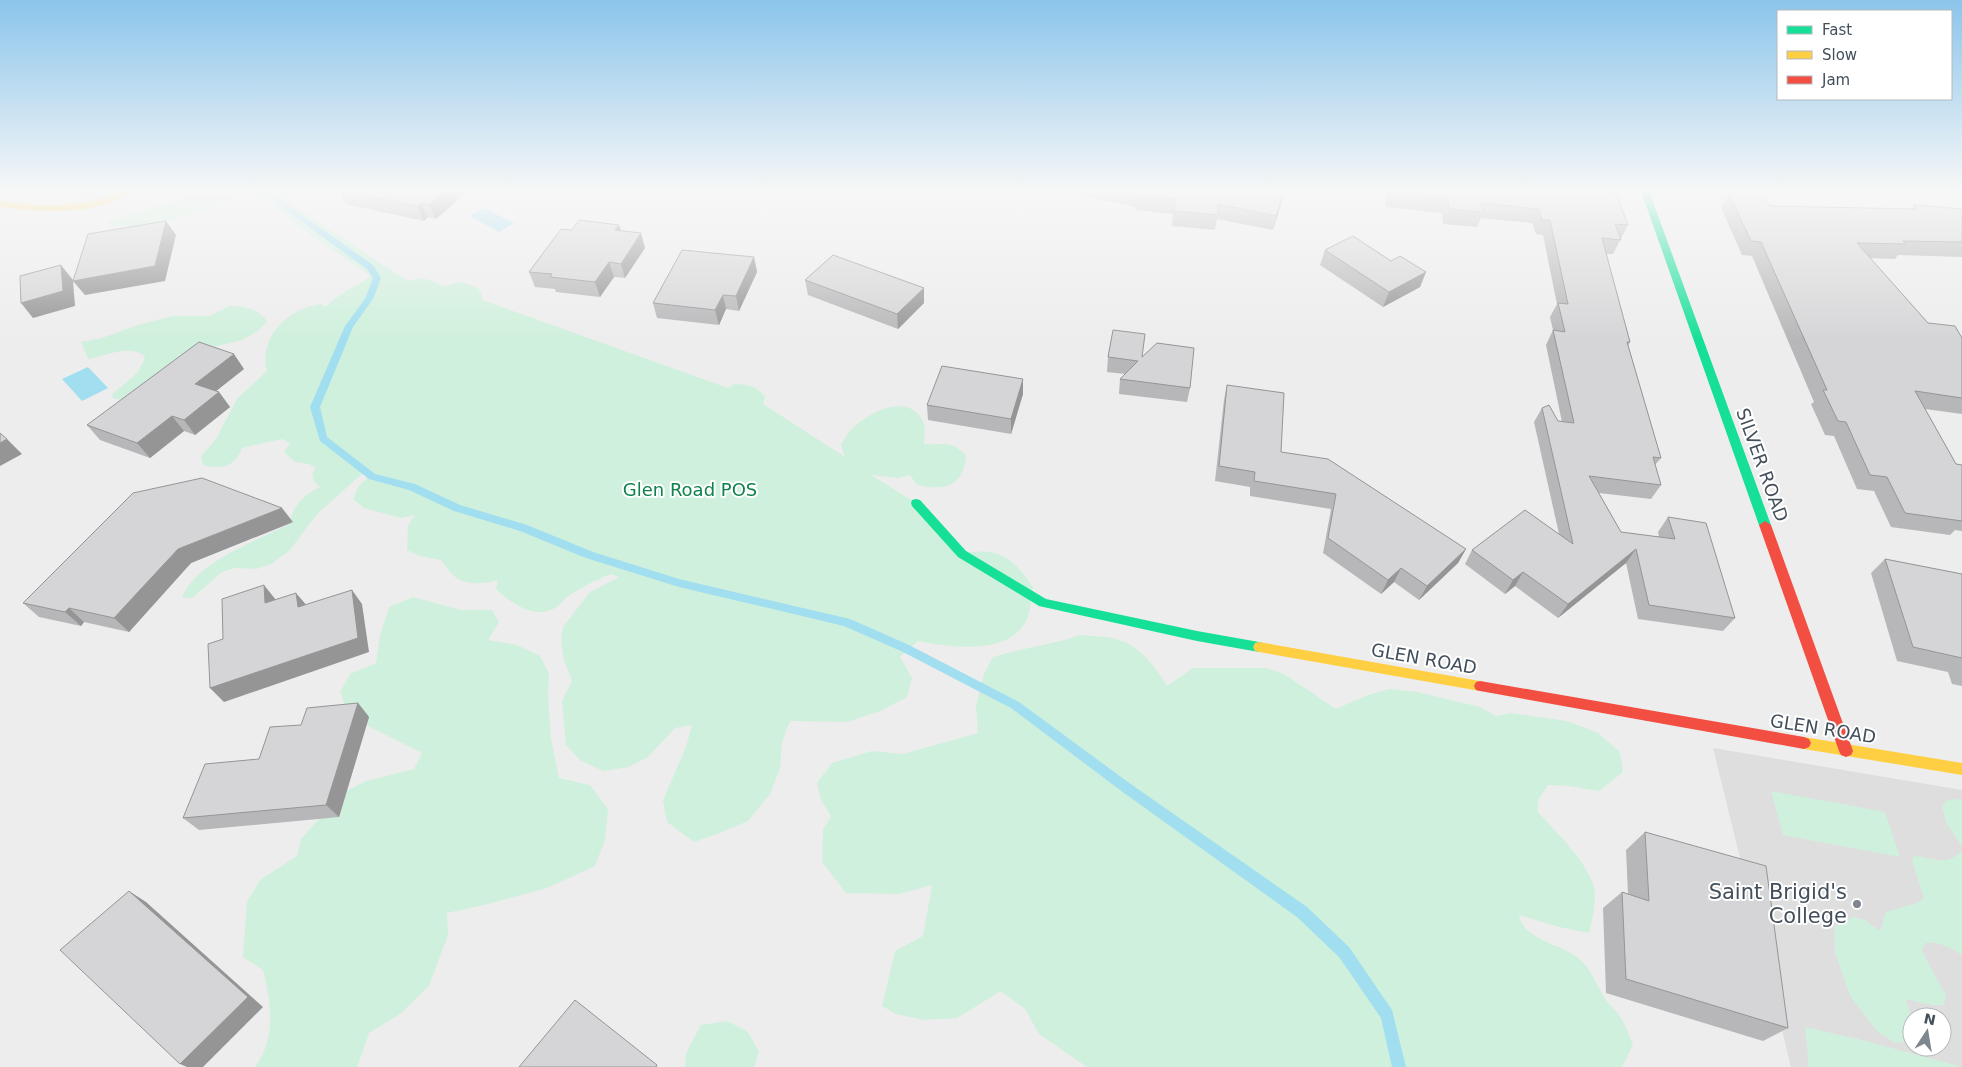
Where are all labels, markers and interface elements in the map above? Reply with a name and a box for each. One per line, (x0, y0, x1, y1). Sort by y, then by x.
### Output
legend (1777, 10, 1952, 100)
text: Fast (1822, 21, 1852, 39)
text: Slow (1822, 46, 1857, 64)
text: Jam (1821, 71, 1850, 89)
street label: SILVER ROAD (1732, 405, 1793, 524)
park label: Glen Road POS (623, 479, 757, 500)
street label: GLEN ROAD (1370, 639, 1479, 678)
street label: GLEN ROAD (1769, 710, 1878, 747)
place label: Saint Brigid's College (1709, 880, 1847, 928)
marker: Saint Brigid's College (1851, 898, 1863, 910)
north arrow (1902, 1007, 1952, 1057)
text: N (1922, 1010, 1937, 1028)

